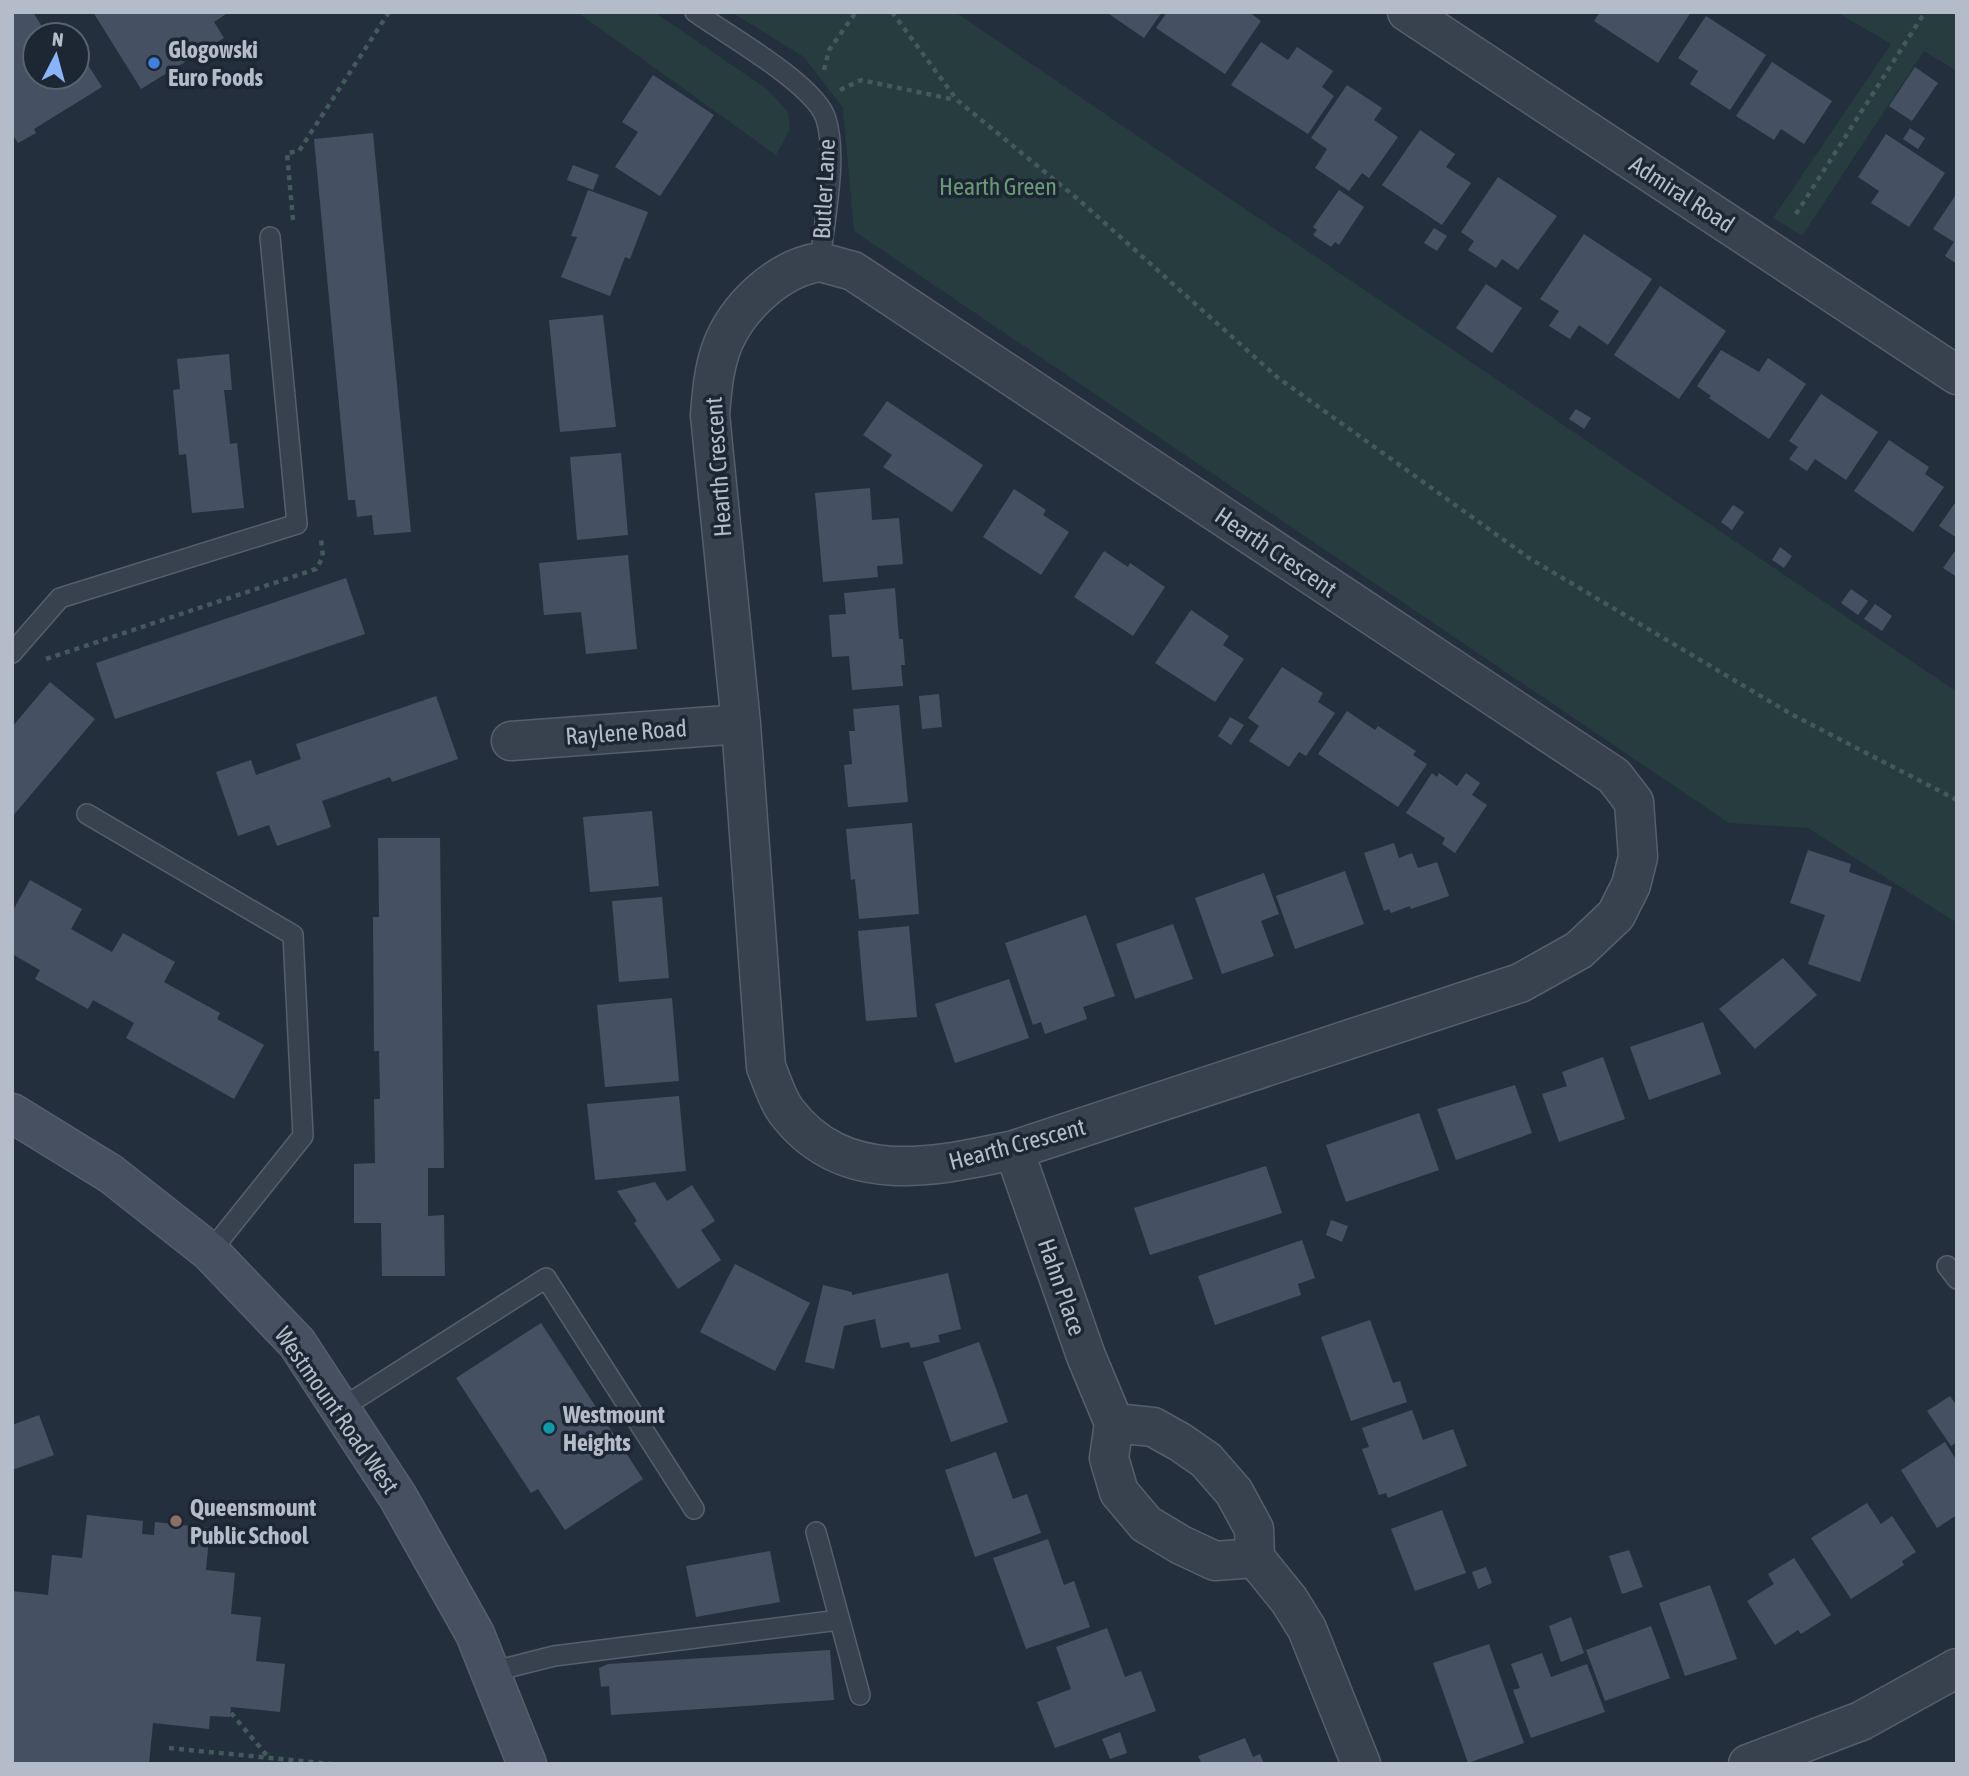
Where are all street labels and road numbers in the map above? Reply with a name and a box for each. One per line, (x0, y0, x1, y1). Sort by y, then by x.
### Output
street label: Butler Lane (808, 138, 840, 240)
street label: Admiral Road (1625, 150, 1739, 238)
street label: Hearth Crescent (700, 396, 736, 538)
street label: Hearth Crescent (1210, 502, 1342, 602)
street label: Raylene Road (564, 714, 688, 750)
street label: Hearth Crescent (946, 1113, 1088, 1175)
street label: Hahn Place (1033, 1235, 1091, 1339)
street label: Westmount Road West (269, 1322, 405, 1499)

